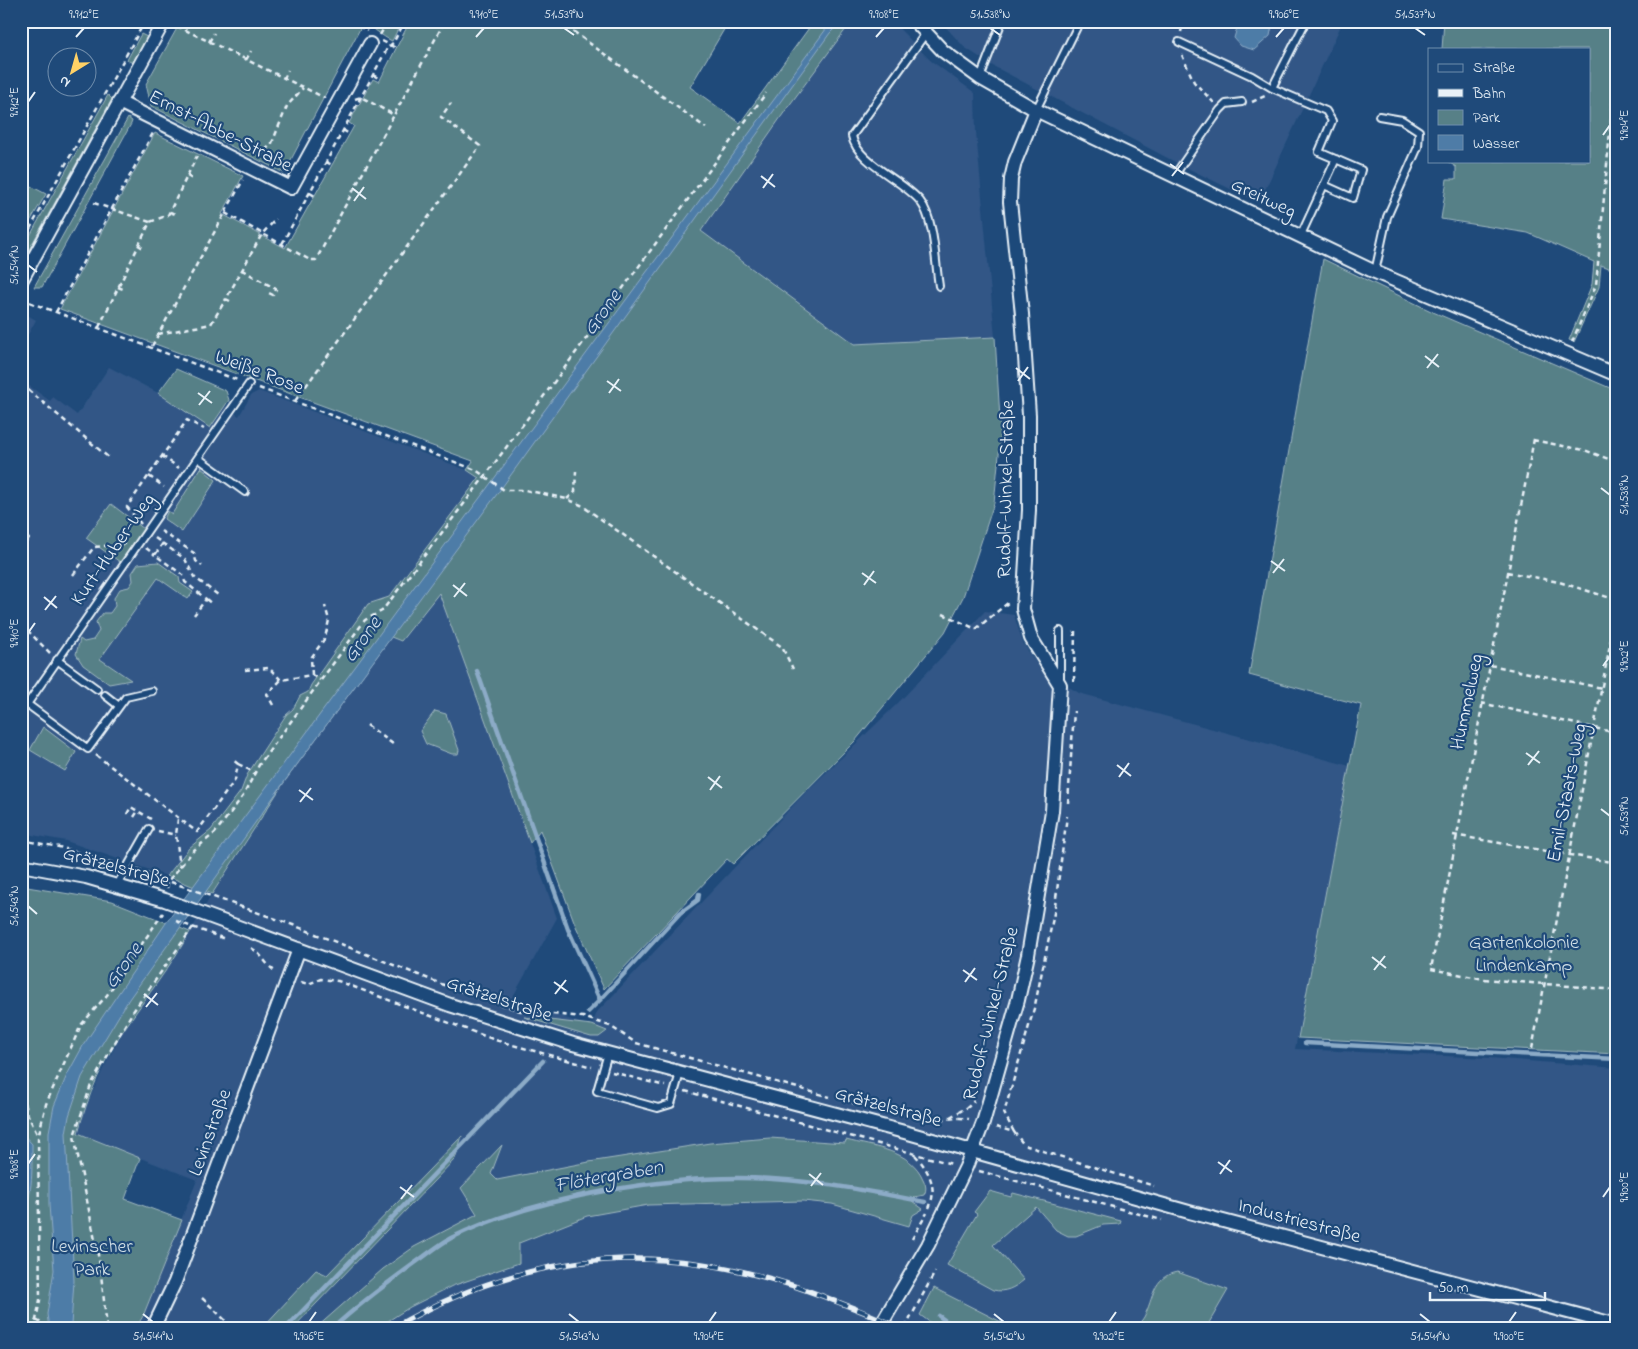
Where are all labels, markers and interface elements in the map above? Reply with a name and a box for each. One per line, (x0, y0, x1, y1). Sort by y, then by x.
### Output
text: 9.912°E (69, 6, 99, 24)
text: 9.910°E (469, 6, 499, 24)
text: 51.539°N (544, 6, 584, 24)
text: 9.908°E (869, 6, 899, 24)
text: 51.538°N (970, 6, 1010, 24)
text: 9.906°E (1269, 6, 1299, 24)
text: 51.537°N (1394, 6, 1436, 24)
north arrow (48, 48, 98, 98)
legend (1428, 48, 1590, 162)
text: Straße (1473, 57, 1515, 79)
text: N (55, 70, 75, 92)
street label: Ernst-Abbe-Straße (143, 83, 297, 181)
text: Bahn (1472, 83, 1506, 105)
text: 9.912°E (6, 87, 24, 117)
text: Park (1473, 107, 1501, 129)
text: 9.904°E (1616, 110, 1634, 140)
text: Wasser (1473, 133, 1520, 155)
street label: Greitweg (1225, 171, 1300, 228)
text: 51.541°N (6, 245, 24, 285)
water label: Grone (576, 283, 631, 342)
street label: Weiße Rose (210, 343, 308, 403)
street label: Rudolf-Winkel-Straße (991, 400, 1023, 578)
text: 51.538°N (1616, 475, 1634, 515)
street label: Kurt-Huber-Weg (64, 488, 164, 613)
water label: Grone (336, 610, 391, 669)
text: 9.910°E (6, 618, 24, 648)
text: 9.902°E (1616, 640, 1634, 672)
street label: Hummelweg (1444, 651, 1493, 753)
street label: Emil-Staats-Weg (1540, 721, 1597, 865)
text: 51.539°N (1616, 796, 1634, 836)
street label: Grätzelstraße (59, 840, 173, 896)
text: 51.543°N (6, 885, 24, 927)
street label: Rudolf-Winkel-Straße (956, 924, 1028, 1104)
park label: Gartenkolonie Lindenkamp (1469, 929, 1579, 981)
water label: Grone (97, 936, 152, 995)
street label: Grätzelstraße (442, 969, 556, 1031)
street label: Grätzelstraße (831, 1080, 945, 1136)
street label: Levinstraße (182, 1085, 240, 1181)
text: 9.908°E (6, 1149, 24, 1179)
water label: Flötergraben (553, 1153, 666, 1202)
text: 9.900°E (1616, 1172, 1634, 1202)
street label: Industriestraße (1234, 1192, 1364, 1252)
park label: Levinscher Park (51, 1233, 133, 1285)
scale bar (1430, 1269, 1546, 1301)
text: 50 m (1438, 1277, 1469, 1299)
text: 51.544°N (132, 1328, 174, 1346)
text: 9.906°E (294, 1328, 324, 1346)
text: 51.543°N (558, 1328, 600, 1346)
text: 9.904°E (694, 1328, 724, 1346)
text: 51.542°N (983, 1328, 1025, 1346)
text: 9.902°E (1093, 1328, 1125, 1346)
text: 51.541°N (1410, 1328, 1450, 1346)
text: 9.900°E (1494, 1328, 1524, 1346)

